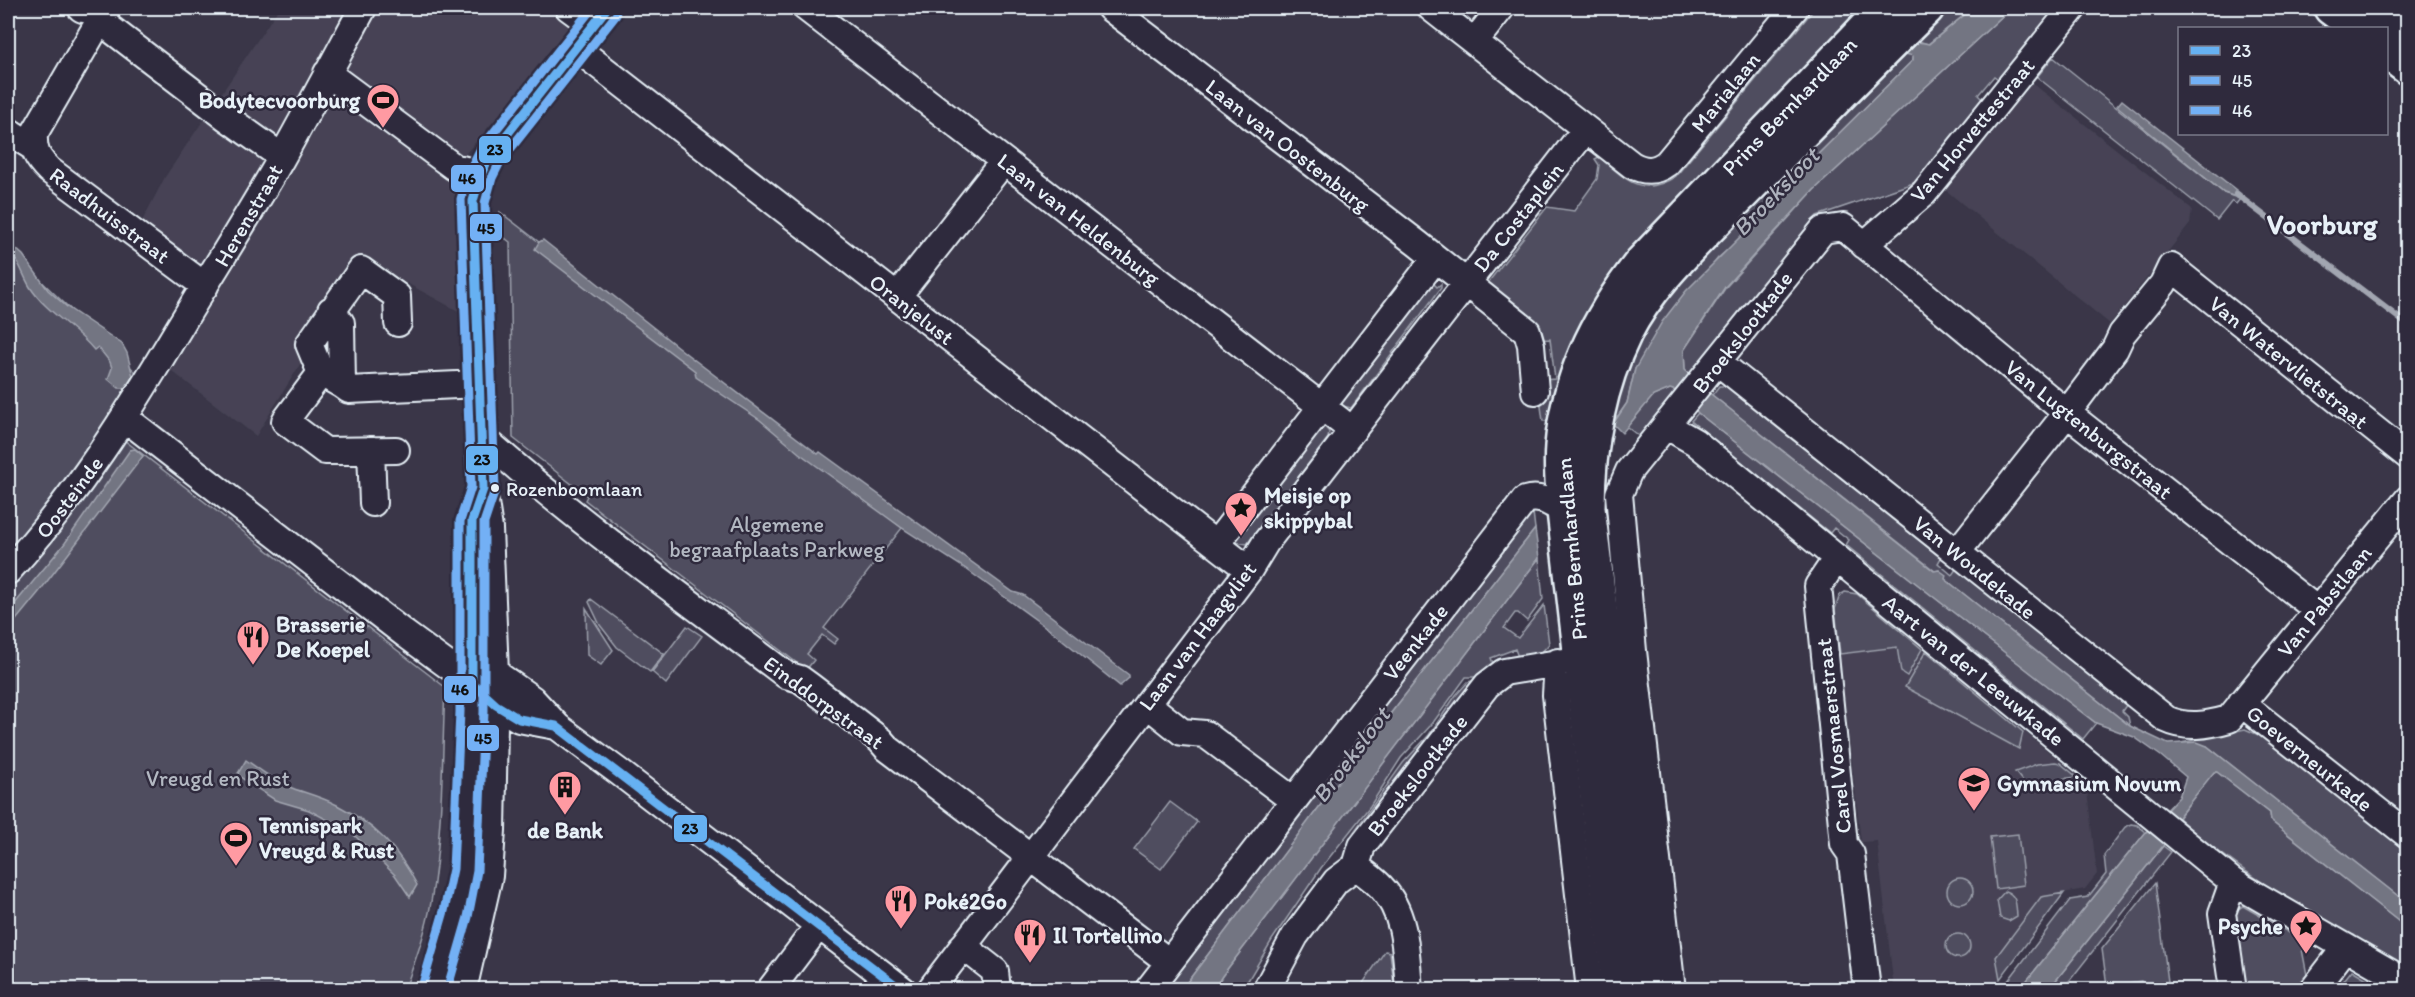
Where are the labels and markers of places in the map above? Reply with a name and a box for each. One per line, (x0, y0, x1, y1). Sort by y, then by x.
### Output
sports icon: Bodytecvoorburg (365, 82, 401, 129)
place label: Bodytecvoorburg (199, 87, 361, 114)
place label: Rozenboomlaan (506, 477, 642, 501)
marker: Rozenboomlaan (489, 482, 501, 494)
place label: Meisje op skippybal (1264, 482, 1354, 534)
place icon: Meisje op skippybal (1223, 490, 1259, 537)
place label: Brasserie De Koepel (276, 611, 371, 663)
restaurant icon: Brasserie De Koepel (235, 619, 271, 666)
school or university icon: Gymnasium Novum (1956, 765, 1992, 812)
building icon: de Bank (547, 769, 583, 816)
place label: Gymnasium Novum (1997, 770, 2182, 797)
place label: Tennispark Vreugd & Rust (258, 812, 395, 864)
place label: de Bank (527, 817, 603, 844)
sports icon: Tennispark Vreugd & Rust (218, 820, 254, 867)
restaurant icon: Poké2Go (883, 883, 919, 930)
place label: Poké2Go (924, 888, 1007, 915)
place icon: Psyche (2288, 908, 2324, 955)
place label: Psyche (2218, 913, 2283, 940)
restaurant icon: Il Tortellino (1012, 917, 1048, 964)
place label: Il Tortellino (1053, 922, 1163, 949)

